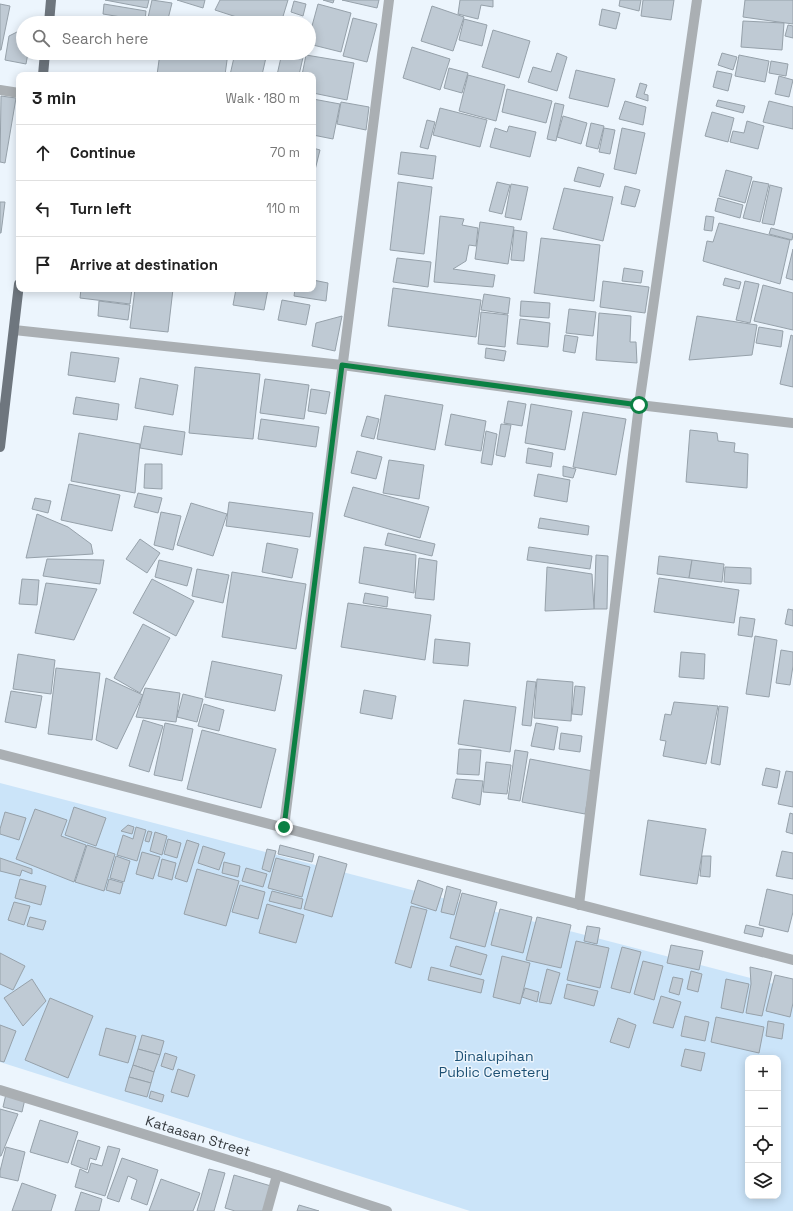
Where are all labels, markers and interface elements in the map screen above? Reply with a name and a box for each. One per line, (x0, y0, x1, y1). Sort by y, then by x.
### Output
search box (16, 16, 316, 60)
icon: search (30, 27, 52, 49)
text: Search here (62, 29, 148, 48)
text: 3 min (32, 87, 76, 109)
text: Walk · 180 m (226, 90, 300, 107)
icon: ahead (32, 142, 54, 164)
text: Continue (70, 143, 136, 162)
text: 70 m (270, 144, 300, 161)
icon: left (32, 198, 54, 220)
text: Turn left (70, 199, 132, 218)
text: 110 m (266, 200, 300, 217)
icon: arrive (32, 254, 54, 276)
text: Arrive at destination (70, 255, 218, 274)
route start (630, 396, 648, 414)
route end (275, 818, 293, 836)
park label: Dinalupihan Public Cemetery (439, 1047, 549, 1081)
map controls (745, 1055, 781, 1199)
button: + (745, 1055, 781, 1091)
button: − (745, 1091, 781, 1127)
street label: Kataasan Street (143, 1111, 253, 1161)
button: locate (745, 1127, 781, 1163)
button: layers (745, 1163, 781, 1199)

